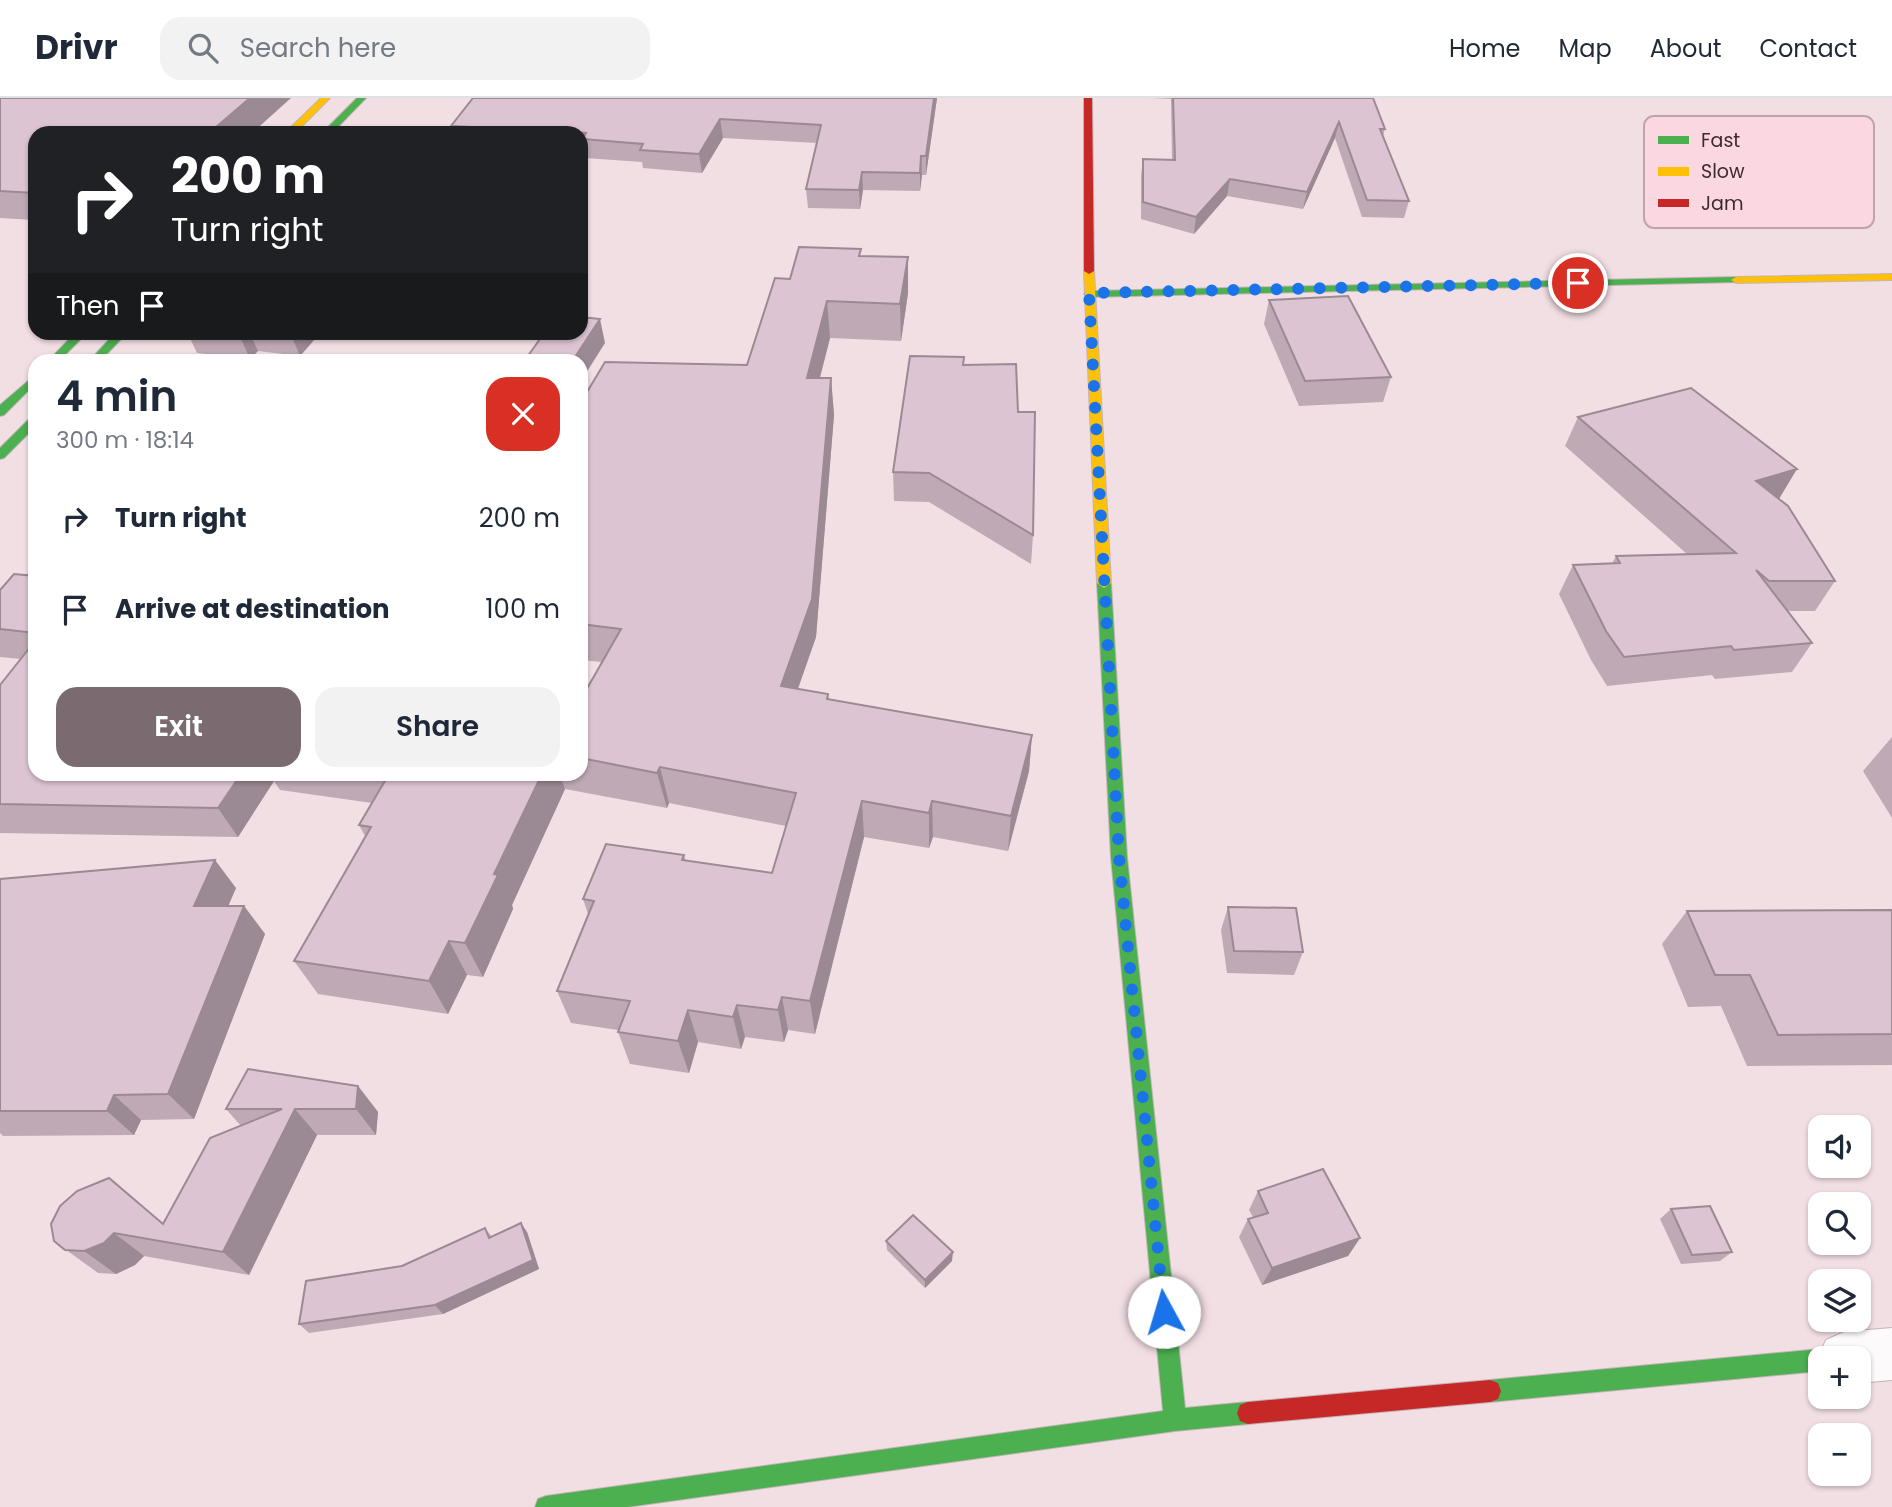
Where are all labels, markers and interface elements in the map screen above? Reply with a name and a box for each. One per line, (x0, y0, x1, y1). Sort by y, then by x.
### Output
search box (160, 17, 650, 80)
text: Drivr (35, 24, 118, 71)
icon: search (184, 29, 222, 67)
text: Search here (240, 30, 396, 66)
text: Home (1449, 32, 1521, 65)
text: Map (1559, 32, 1612, 65)
text: About (1650, 32, 1721, 65)
text: Contact (1759, 32, 1857, 65)
legend (1644, 116, 1874, 228)
text: Fast (1701, 127, 1740, 154)
text: 200 m (171, 142, 325, 210)
icon: right (56, 154, 147, 245)
text: Slow (1701, 158, 1745, 185)
text: Jam (1701, 190, 1743, 217)
text: Turn right (171, 207, 323, 252)
pin (1548, 253, 1608, 313)
icon: arrive (1559, 264, 1597, 302)
icon: arrive (133, 287, 171, 325)
text: Then (56, 288, 119, 324)
text: 4 min (56, 367, 177, 426)
button: close (486, 377, 560, 451)
text: 300 m · 18:14 (56, 424, 194, 456)
icon: right (56, 500, 94, 538)
text: Turn right (115, 500, 247, 536)
text: 200 m (479, 500, 560, 536)
icon: arrive (56, 591, 94, 629)
text: Arrive at destination (115, 591, 390, 627)
text: 100 m (485, 591, 560, 627)
button: Exit (56, 687, 301, 767)
button: Share (315, 687, 560, 767)
map controls (1808, 1115, 1871, 1486)
button: sound (1808, 1115, 1871, 1178)
button: search (1808, 1192, 1871, 1255)
button: layers (1808, 1269, 1871, 1332)
position arrow (1127, 1275, 1201, 1349)
button: + (1808, 1346, 1871, 1409)
button: − (1808, 1423, 1871, 1486)

